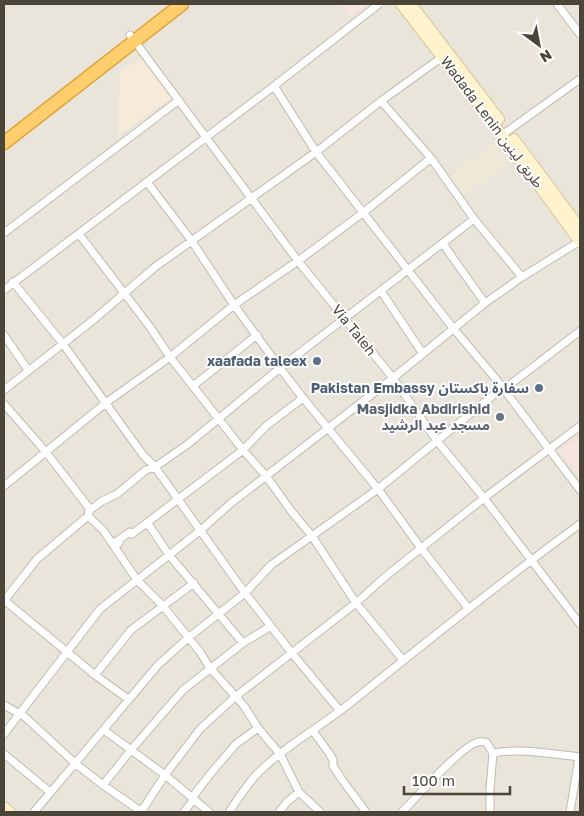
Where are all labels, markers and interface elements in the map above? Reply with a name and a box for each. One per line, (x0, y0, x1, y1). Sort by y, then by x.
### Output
north arrow (514, 20, 564, 70)
text: N (537, 46, 555, 66)
street label: Wadada Lenin طريق لينين (436, 52, 547, 192)
street label: Via Taleh (329, 301, 380, 359)
place label: xaafada taleex (207, 352, 307, 369)
marker: xaafada taleex (311, 355, 323, 367)
place label: Pakistan Embassy سفارة باكستان (311, 379, 529, 397)
marker: Pakistan Embassy سفارة باكستان (533, 382, 545, 394)
place label: Masjidka Abdirishid مسجد عبد الرشيد (357, 400, 490, 434)
marker: Masjidka Abdirishid مسجد عبد الرشيد (494, 411, 506, 423)
scale bar (404, 764, 510, 796)
text: 100 m (412, 771, 455, 789)

